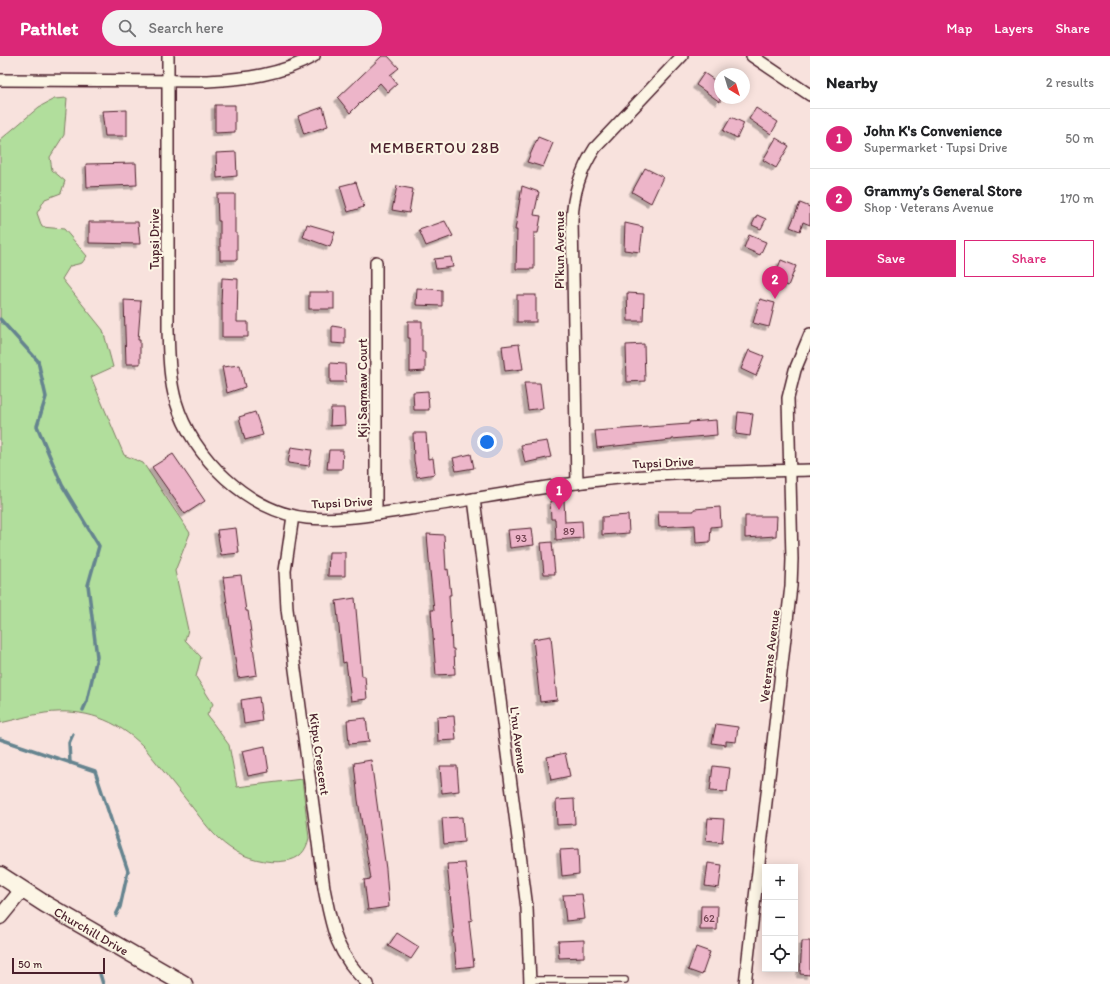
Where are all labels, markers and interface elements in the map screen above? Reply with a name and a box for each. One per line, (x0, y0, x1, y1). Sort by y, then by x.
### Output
search box (102, 10, 382, 46)
text: Pathlet (20, 17, 78, 40)
icon: search (116, 17, 138, 39)
text: Search here (148, 19, 224, 37)
text: Map (947, 20, 972, 37)
text: Layers (994, 20, 1033, 37)
text: Share (1055, 20, 1090, 37)
north arrow (714, 68, 750, 104)
text: Nearby (826, 72, 878, 92)
text: 2 results (1046, 75, 1094, 90)
text: John K's Convenience (864, 122, 1002, 140)
text: 1 (836, 131, 842, 146)
text: 50 m (1065, 131, 1094, 146)
district label: MEMBERTOU 28B (370, 139, 500, 157)
text: Supermarket · Tupsi Drive (864, 140, 1007, 155)
text: Grammy’s General Store (864, 182, 1022, 200)
text: 2 (836, 191, 842, 206)
text: 170 m (1060, 191, 1094, 206)
text: Shop · Veterans Avenue (864, 200, 994, 215)
street label: Tupsi Drive (147, 208, 162, 270)
street label: Pi'kun Avenue (552, 211, 567, 289)
button: Save (826, 240, 956, 277)
button: Share (964, 240, 1094, 277)
pin: 2 (762, 266, 788, 299)
street label: Kji Saqmaw Court (355, 338, 370, 438)
your location (477, 432, 497, 452)
street label: Tupsi Drive (632, 453, 694, 472)
pin: 1 (546, 477, 572, 510)
street label: Tupsi Drive (311, 493, 373, 512)
house number: 89 (563, 525, 575, 538)
house number: 93 (515, 532, 527, 545)
street label: Veterans Avenue (756, 609, 783, 703)
street label: L'nu Avenue (507, 706, 530, 775)
street label: Kitpu Crescent (306, 712, 333, 796)
map controls (762, 864, 798, 972)
button: + (762, 864, 798, 900)
button: − (762, 900, 798, 936)
street label: Churchill Drive (51, 904, 131, 958)
house number: 62 (703, 912, 715, 925)
button: locate (762, 936, 798, 972)
scale bar (12, 956, 105, 975)
text: 50 m (18, 958, 42, 971)

